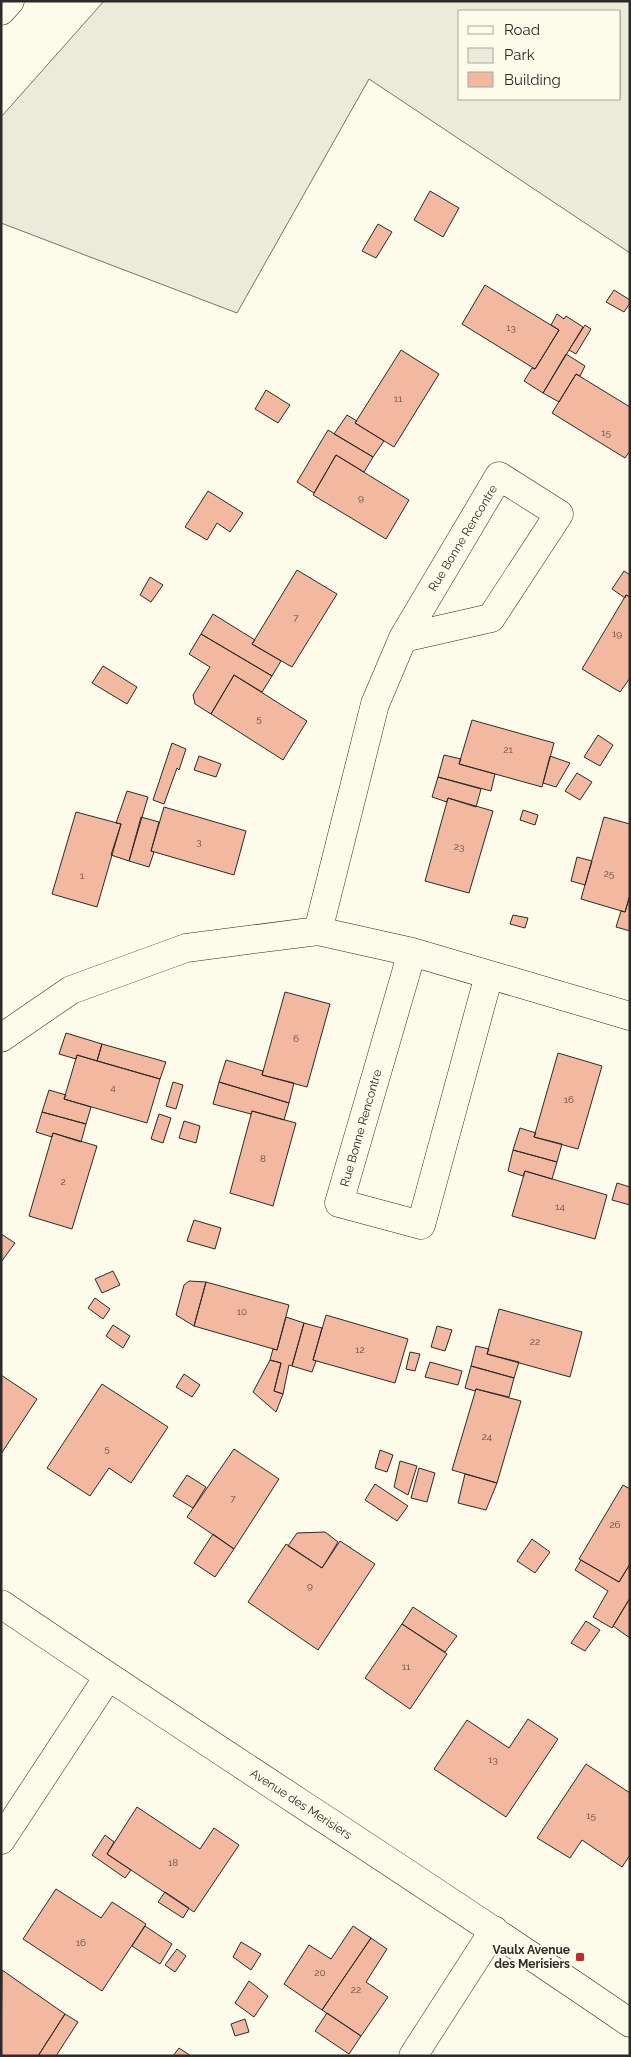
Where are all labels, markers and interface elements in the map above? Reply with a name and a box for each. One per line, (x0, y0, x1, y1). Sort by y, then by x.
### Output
legend (458, 10, 621, 100)
text: Road (504, 21, 540, 39)
text: Park (504, 46, 535, 64)
text: Building (504, 71, 561, 89)
house number: 13 (506, 322, 516, 333)
house number: 11 (394, 393, 403, 404)
house number: 15 (601, 427, 611, 438)
street label: Rue Bonne Rencontre (426, 482, 500, 594)
house number: 9 (358, 492, 364, 503)
house number: 7 (293, 612, 299, 623)
house number: 19 (612, 628, 622, 639)
house number: 5 (256, 713, 262, 724)
house number: 21 (503, 744, 513, 755)
house number: 3 (196, 836, 202, 847)
house number: 23 (454, 841, 464, 852)
house number: 25 (604, 868, 615, 879)
house number: 1 (80, 870, 85, 881)
house number: 6 (293, 1033, 299, 1044)
street label: Rue Bonne Rencontre (338, 1068, 384, 1188)
house number: 4 (110, 1082, 116, 1093)
house number: 16 (564, 1094, 574, 1105)
house number: 8 (260, 1153, 266, 1164)
house number: 2 (60, 1176, 66, 1187)
house number: 14 (555, 1201, 565, 1212)
house number: 10 (237, 1306, 247, 1317)
house number: 22 (530, 1336, 540, 1347)
house number: 12 (355, 1344, 365, 1355)
house number: 24 (482, 1431, 493, 1442)
house number: 5 (104, 1443, 110, 1454)
house number: 7 (230, 1493, 236, 1504)
house number: 26 (609, 1519, 621, 1530)
house number: 9 (307, 1580, 313, 1591)
house number: 11 (402, 1661, 411, 1672)
house number: 13 (488, 1754, 498, 1765)
street label: Avenue des Merisiers (248, 1766, 355, 1842)
house number: 15 (586, 1810, 596, 1821)
house number: 18 (168, 1857, 178, 1868)
house number: 16 (76, 1937, 86, 1948)
place label: Vaulx Avenue des Merisiers (492, 1943, 570, 1971)
marker: Vaulx Avenue des Merisiers (574, 1951, 586, 1963)
house number: 20 (314, 1967, 326, 1978)
house number: 22 (351, 1984, 361, 1995)

